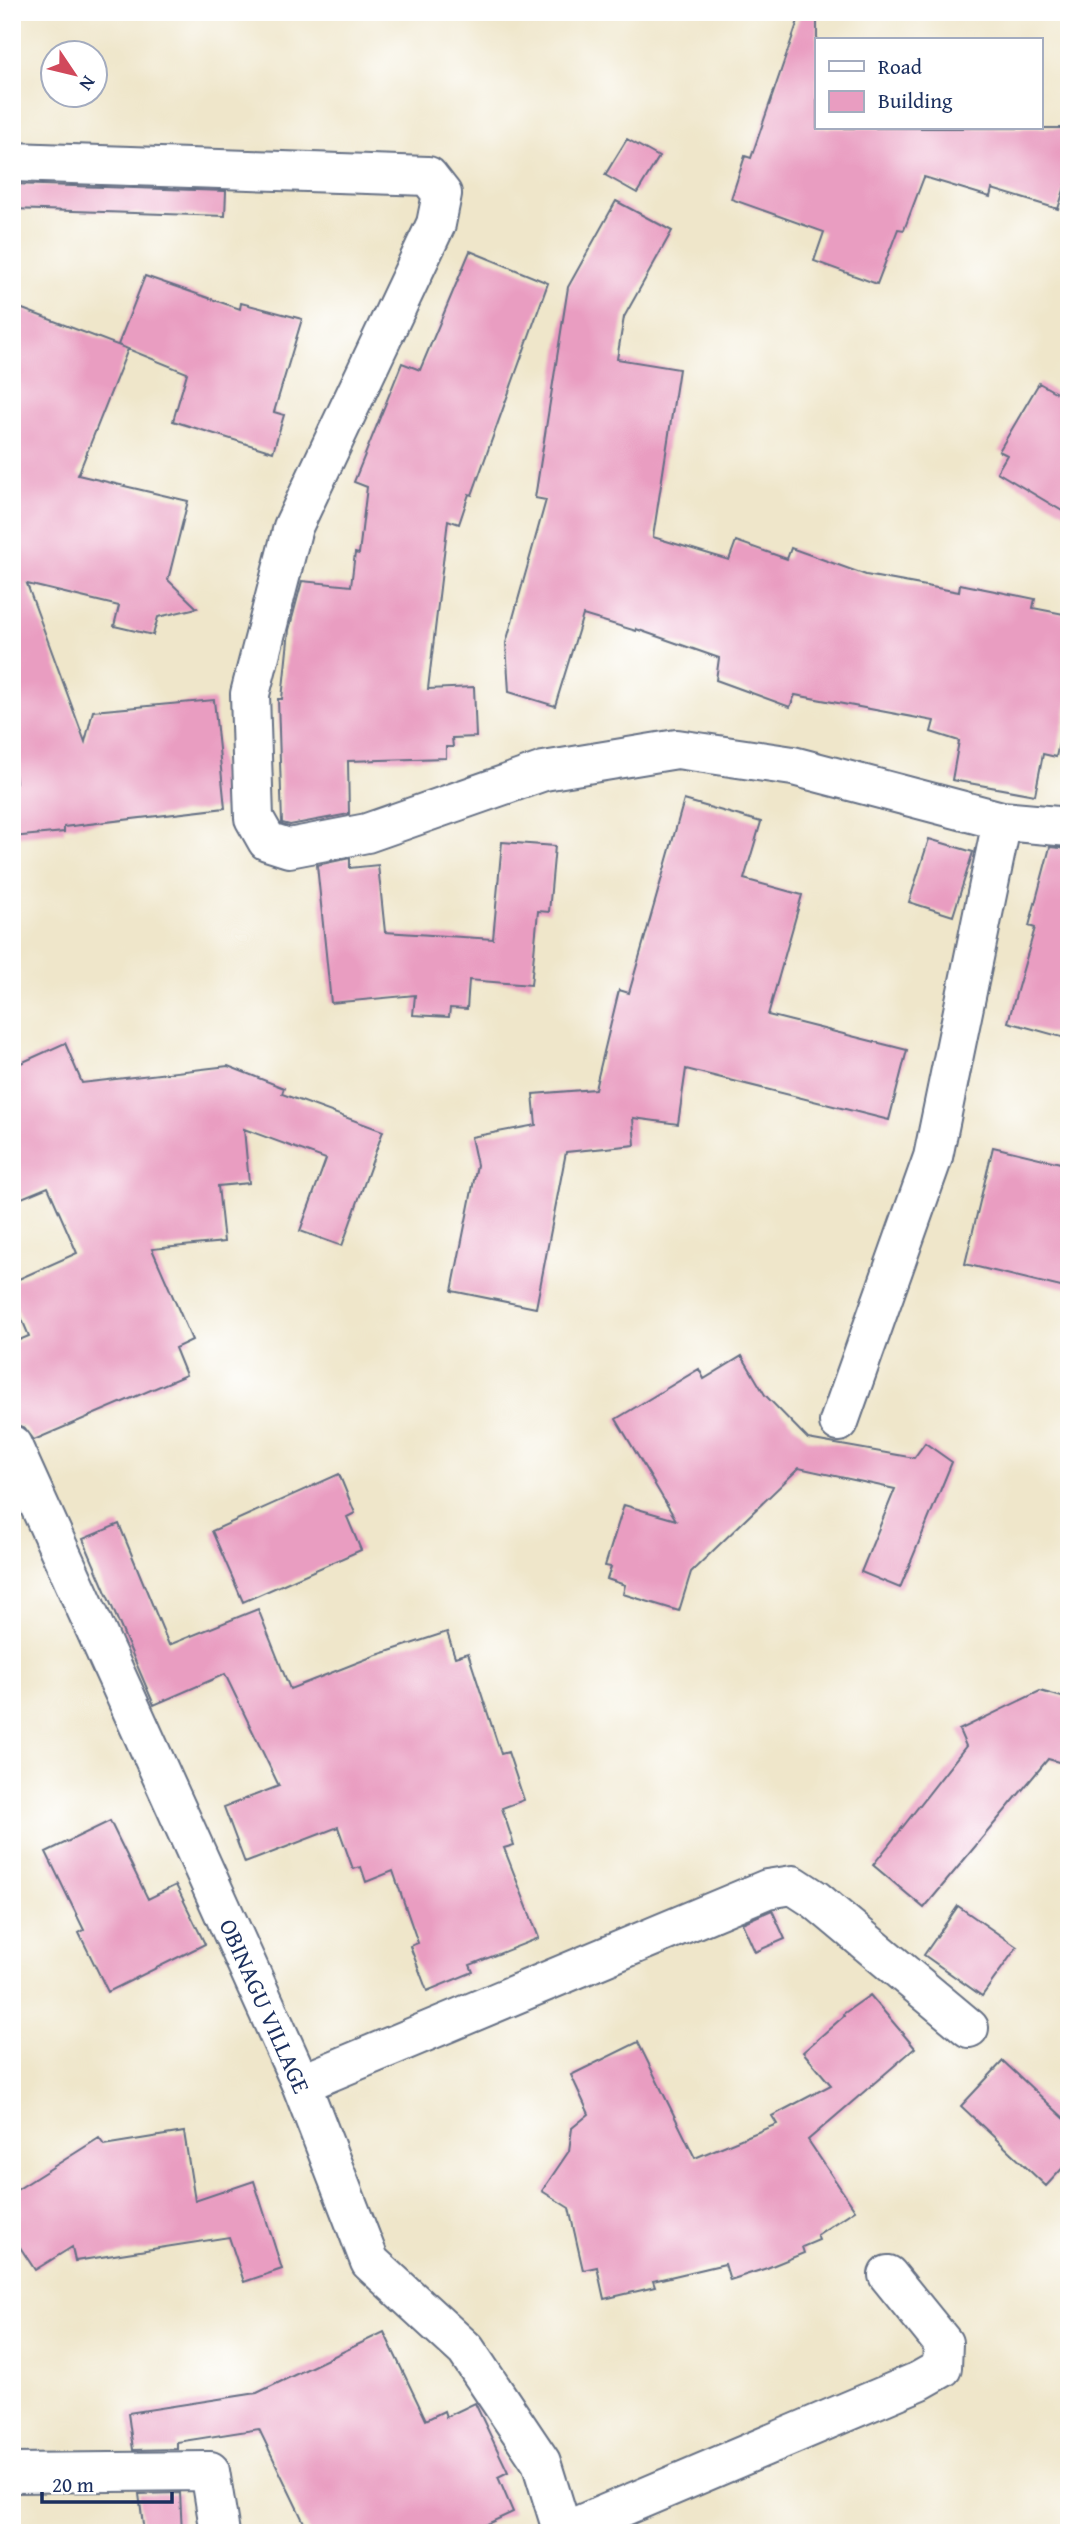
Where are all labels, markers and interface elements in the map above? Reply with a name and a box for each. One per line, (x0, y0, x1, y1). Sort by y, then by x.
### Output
north arrow (38, 38, 108, 108)
legend (815, 38, 1042, 130)
text: Road (878, 51, 923, 82)
text: N (73, 71, 103, 97)
text: Building (878, 85, 953, 116)
street label: OBINAGU VILLAGE (211, 1913, 319, 2099)
scale bar (42, 2461, 172, 2505)
text: 20 m (52, 2469, 94, 2500)

